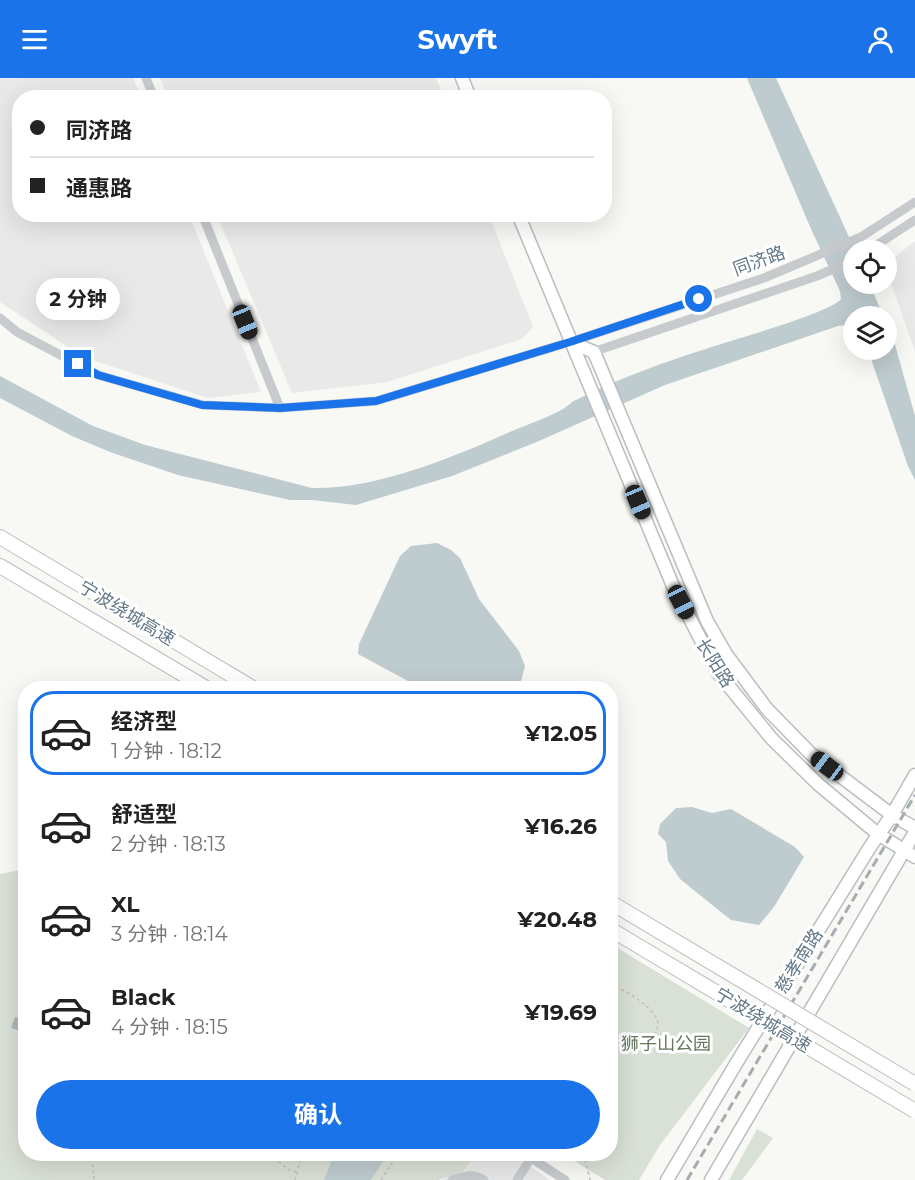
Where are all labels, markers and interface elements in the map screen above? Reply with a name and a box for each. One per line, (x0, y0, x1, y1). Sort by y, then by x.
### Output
icon: menu (18, 23, 51, 56)
text: Swyft (417, 23, 498, 56)
icon: person (864, 23, 897, 56)
text: 同济路 (66, 117, 132, 144)
text: 通惠路 (66, 175, 132, 202)
map controls (843, 240, 897, 360)
button: locate (843, 240, 897, 294)
street label: 同济路 (730, 241, 788, 281)
callout: 2 分钟 (36, 277, 120, 319)
route start (685, 285, 712, 312)
text: 2 分钟 (49, 287, 107, 311)
car (230, 302, 260, 342)
button: layers (843, 306, 897, 360)
route end (64, 350, 91, 377)
car (623, 482, 653, 522)
street label: 宁波绕城高速 (75, 576, 179, 650)
car (665, 582, 697, 622)
street label: 长阳路 (691, 634, 739, 692)
icon: car (39, 706, 93, 760)
text: 经济型 (111, 708, 177, 735)
text: ¥12.05 (525, 720, 597, 747)
text: 1 分钟 · 18:12 (111, 739, 222, 763)
car (807, 748, 847, 784)
icon: car (39, 799, 93, 853)
text: 舒适型 (111, 801, 177, 828)
text: ¥16.26 (524, 813, 597, 840)
text: 2 分钟 · 18:13 (111, 832, 226, 856)
text: XL (111, 891, 140, 918)
icon: car (39, 892, 93, 946)
text: ¥20.48 (518, 906, 597, 933)
text: 3 分钟 · 18:14 (111, 922, 228, 946)
street label: 慈孝南路 (771, 925, 827, 997)
street label: 宁波绕城高速 (711, 983, 815, 1057)
text: Black (111, 984, 175, 1011)
icon: car (39, 985, 93, 1039)
text: ¥19.69 (524, 999, 597, 1026)
text: 4 分钟 · 18:15 (111, 1015, 228, 1039)
park label: 狮子山公园 (621, 1033, 711, 1055)
button: 确认 (36, 1080, 600, 1149)

